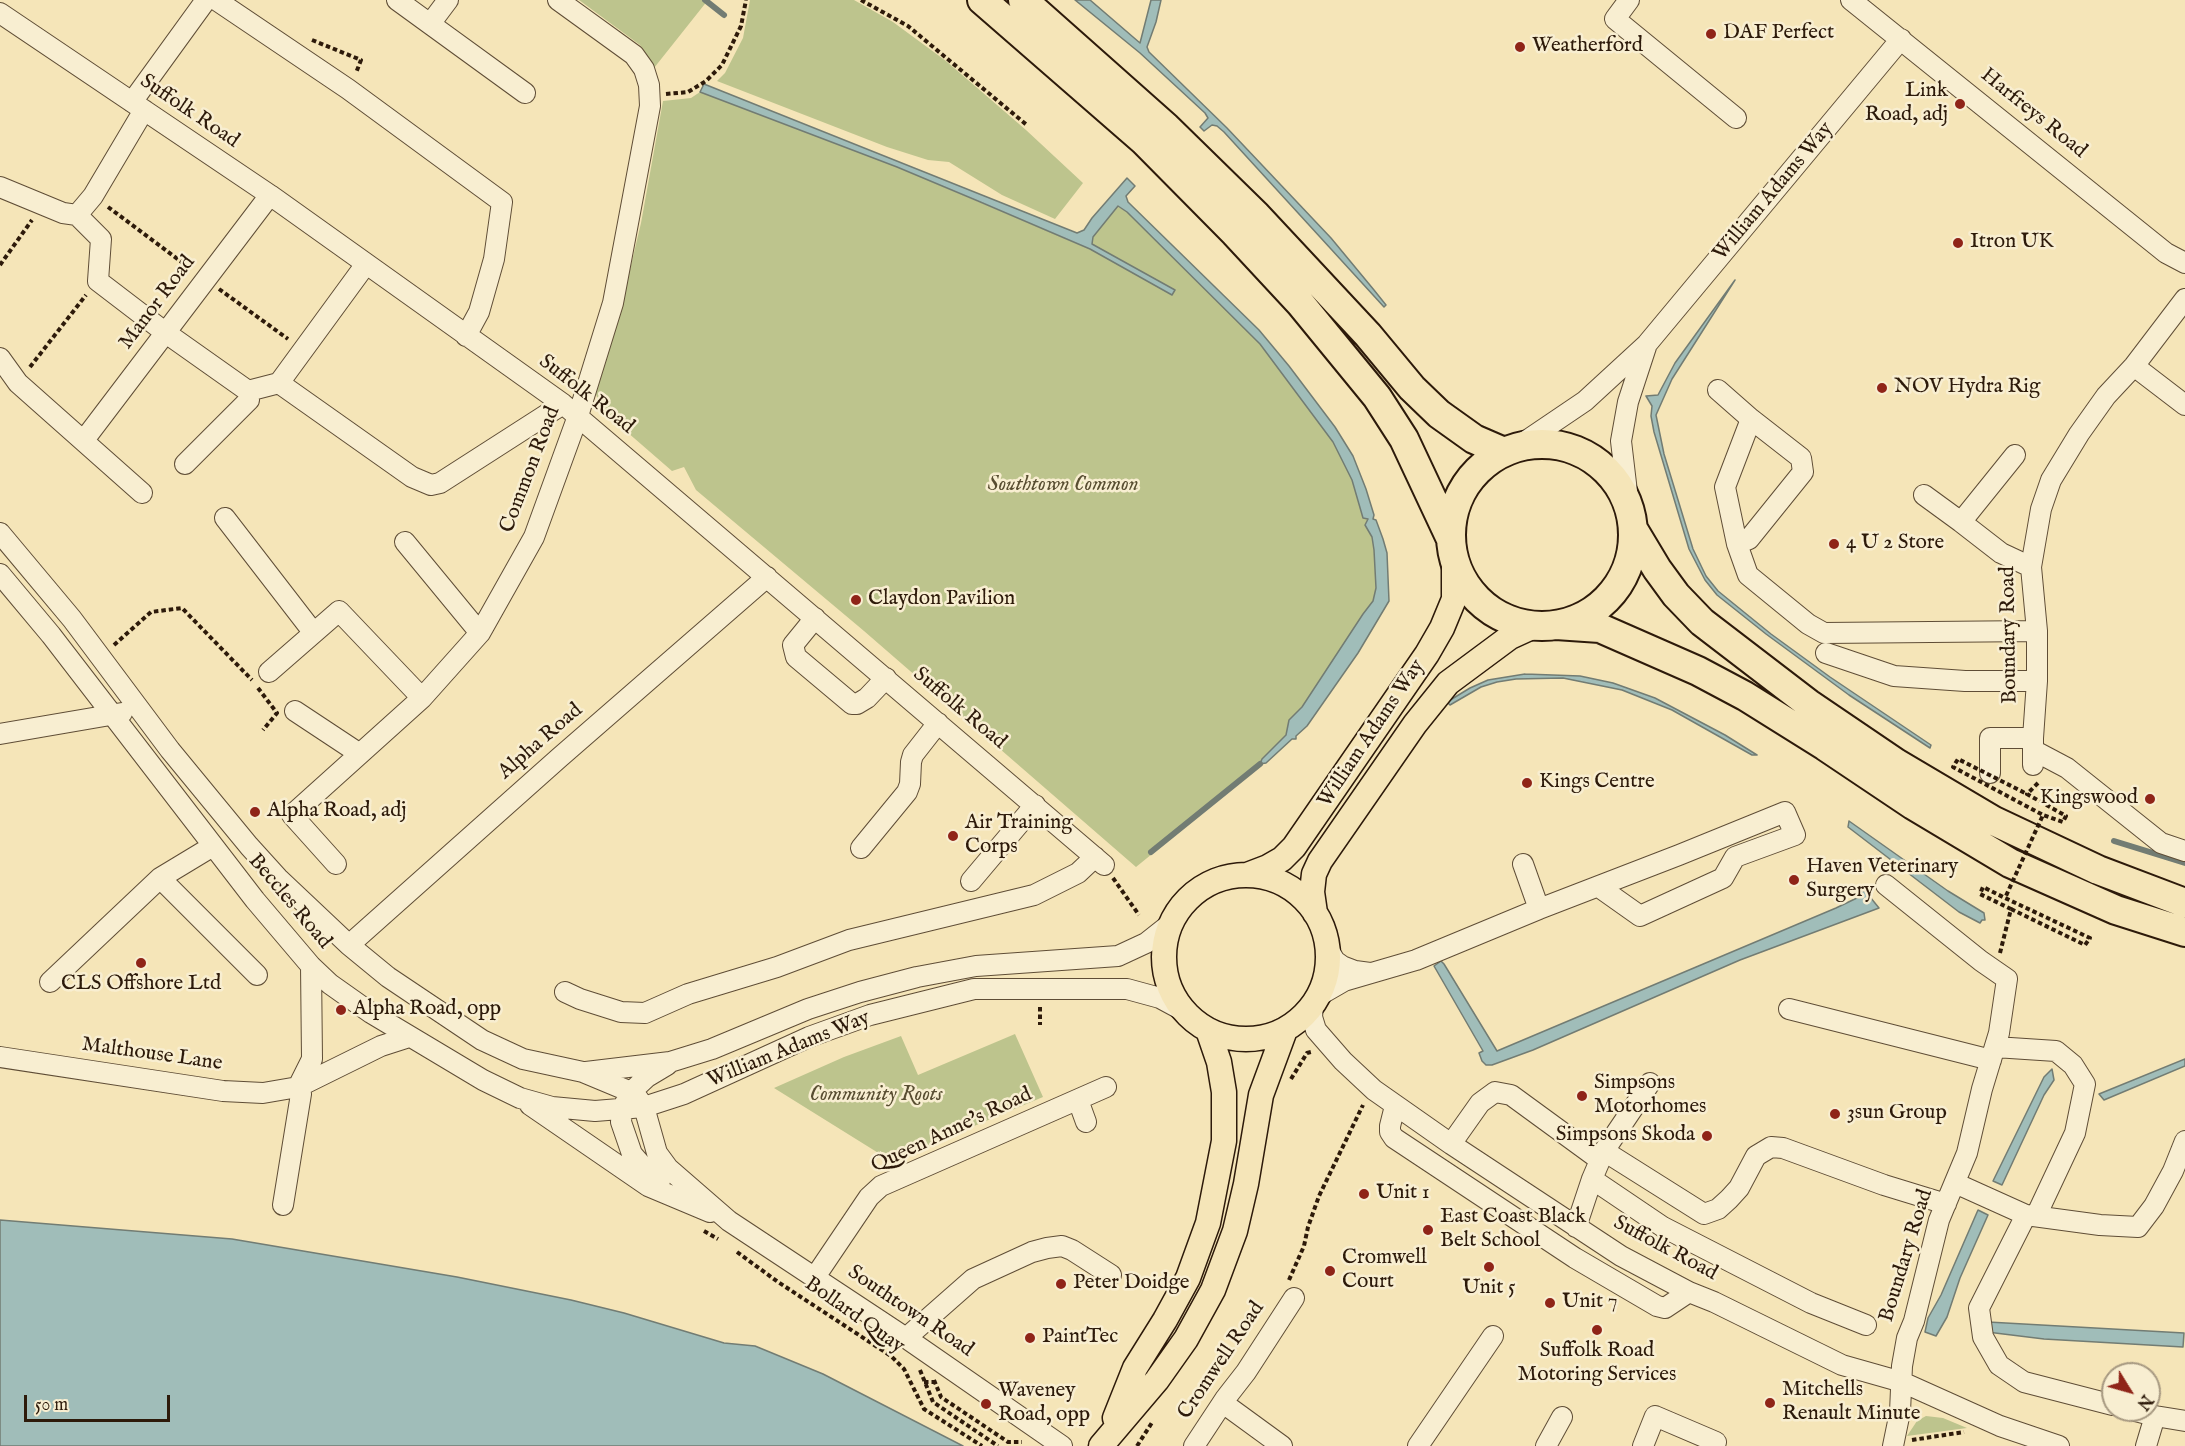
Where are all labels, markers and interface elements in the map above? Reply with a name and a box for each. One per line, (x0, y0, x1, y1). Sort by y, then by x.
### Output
place label: DAF Perfect (1723, 21, 1834, 47)
marker: DAF Perfect (1704, 27, 1718, 41)
place label: Weatherford (1532, 34, 1643, 60)
marker: Weatherford (1513, 40, 1527, 54)
street label: Harfreys Road (1975, 63, 2091, 165)
street label: Suffolk Road (135, 70, 243, 154)
place label: Link Road, adj (1865, 79, 1948, 129)
marker: Link Road, adj (1953, 97, 1967, 111)
street label: William Adams Way (1709, 118, 1839, 266)
place label: Itron UK (1970, 230, 2054, 256)
marker: Itron UK (1951, 236, 1965, 250)
street label: Manor Road (115, 251, 201, 355)
street label: Suffolk Road (533, 350, 639, 440)
place label: NOV Hydra Rig (1894, 375, 2040, 401)
marker: NOV Hydra Rig (1875, 381, 1889, 395)
street label: Common Road (495, 403, 567, 537)
park label: Southtown Common (988, 473, 1138, 499)
place label: 4 U 2 Store (1846, 531, 1944, 557)
marker: 4 U 2 Store (1827, 537, 1841, 551)
street label: Boundary Road (1996, 566, 2024, 704)
place label: Claydon Pavilion (868, 587, 1015, 613)
marker: Claydon Pavilion (849, 593, 863, 607)
street label: William Adams Way (1313, 655, 1431, 813)
street label: Suffolk Road (907, 663, 1011, 755)
street label: Alpha Road (494, 699, 588, 785)
place label: Kings Centre (1539, 770, 1655, 796)
marker: Kings Centre (1520, 776, 1534, 790)
place label: Kingswood (2040, 786, 2138, 812)
marker: Kingswood (2143, 792, 2157, 806)
place label: Alpha Road, adj (267, 799, 406, 825)
marker: Alpha Road, adj (248, 805, 262, 819)
place label: Air Training Corps (965, 811, 1073, 861)
marker: Air Training Corps (946, 829, 960, 843)
street label: Beccles Road (242, 849, 336, 955)
place label: Haven Veterinary Surgery (1806, 855, 1958, 905)
marker: Haven Veterinary Surgery (1787, 873, 1801, 887)
marker: CLS Offshore Ltd (134, 956, 148, 970)
place label: CLS Offshore Ltd (61, 972, 221, 998)
place label: Alpha Road, opp (353, 997, 501, 1023)
marker: Alpha Road, opp (334, 1003, 348, 1017)
street label: William Adams Way (704, 1006, 874, 1094)
street label: Malthouse Lane (80, 1033, 224, 1077)
place label: Simpsons Motorhomes (1594, 1071, 1706, 1121)
park label: Community Roots (809, 1083, 943, 1109)
street label: Queen Anne's Road (868, 1083, 1036, 1179)
marker: Simpsons Motorhomes (1575, 1089, 1589, 1103)
place label: 3sun Group (1847, 1101, 1947, 1127)
marker: 3sun Group (1828, 1107, 1842, 1121)
place label: Simpsons Skoda (1556, 1123, 1695, 1149)
marker: Simpsons Skoda (1700, 1129, 1714, 1143)
place label: Unit 1 (1376, 1181, 1430, 1207)
marker: Unit 1 (1357, 1187, 1371, 1201)
street label: Boundary Road (1875, 1187, 1939, 1325)
place label: East Coast Black Belt School (1440, 1205, 1586, 1255)
street label: Suffolk Road (1609, 1211, 1721, 1287)
marker: East Coast Black Belt School (1421, 1223, 1435, 1237)
place label: Cromwell Court (1342, 1246, 1427, 1296)
marker: Unit 5 (1482, 1260, 1496, 1274)
street label: Southtown Road (842, 1261, 978, 1363)
marker: Cromwell Court (1323, 1264, 1337, 1278)
place label: Peter Doidge (1073, 1271, 1189, 1297)
street label: Bollard Quay (799, 1272, 909, 1360)
place label: Unit 5 (1462, 1276, 1516, 1302)
marker: Peter Doidge (1054, 1277, 1068, 1291)
place label: Unit 7 (1562, 1290, 1618, 1316)
marker: Unit 7 (1543, 1296, 1557, 1310)
street label: Cromwell Road (1173, 1297, 1271, 1425)
marker: Suffolk Road Motoring Services (1590, 1323, 1604, 1337)
place label: PaintTec (1042, 1325, 1118, 1351)
marker: PaintTec (1023, 1331, 1037, 1345)
place label: Suffolk Road Motoring Services (1518, 1339, 1676, 1389)
north arrow (2101, 1362, 2161, 1422)
place label: Mitchells Renault Minute (1782, 1378, 1920, 1428)
place label: Waveney Road, opp (998, 1379, 1090, 1429)
scale bar (27, 1383, 172, 1421)
text: N (2132, 1390, 2156, 1413)
text: 50 m (35, 1394, 68, 1417)
marker: Mitchells Renault Minute (1763, 1396, 1777, 1410)
marker: Waveney Road, opp (979, 1397, 993, 1411)

